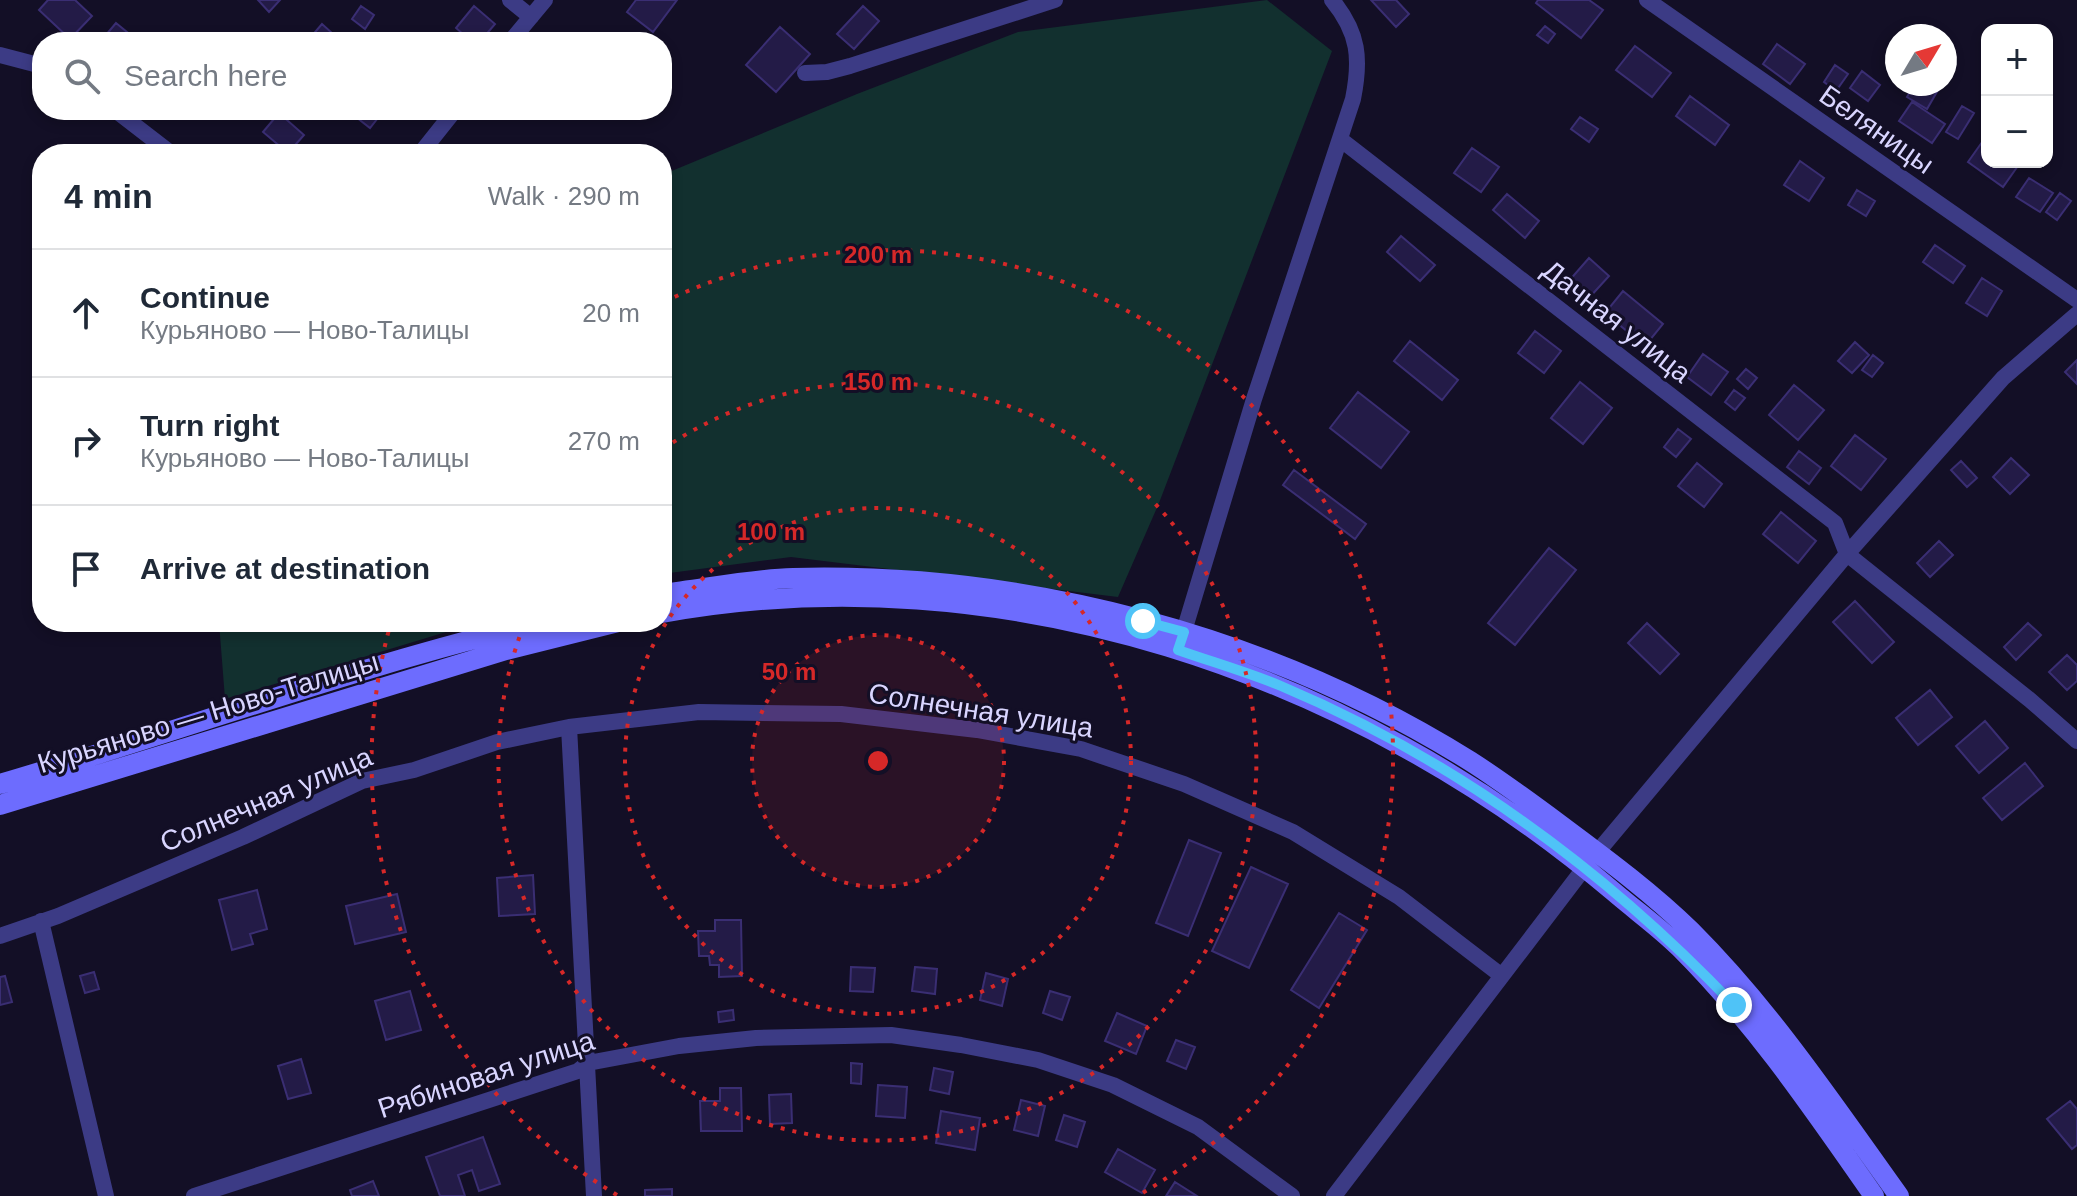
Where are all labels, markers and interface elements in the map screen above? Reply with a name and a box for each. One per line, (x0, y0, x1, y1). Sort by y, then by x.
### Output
north arrow (1885, 24, 1957, 96)
map controls (1981, 24, 2053, 168)
button: + (1981, 24, 2053, 96)
search box (32, 32, 672, 120)
icon: search (60, 54, 104, 98)
text: Search here (124, 59, 287, 92)
street label: Беляницы (1814, 79, 1940, 180)
button: − (1981, 96, 2053, 168)
text: 4 min (64, 177, 153, 215)
text: Walk · 290 m (488, 181, 640, 211)
text: 200 m (844, 241, 912, 268)
street label: Дачная улица (1536, 254, 1697, 389)
text: Continue (140, 281, 270, 314)
icon: ahead (64, 291, 108, 335)
text: 20 m (582, 298, 640, 328)
text: Курьяново — Ново-Талицы (140, 315, 470, 345)
text: 150 m (844, 368, 912, 395)
text: Turn right (140, 409, 279, 442)
icon: right (64, 419, 108, 463)
text: 270 m (568, 426, 640, 456)
text: Курьяново — Ново-Талицы (140, 443, 470, 473)
text: 100 m (737, 518, 805, 545)
icon: arrive (64, 547, 108, 591)
text: Arrive at destination (140, 552, 430, 585)
route start (1125, 603, 1161, 639)
street label: Курьяново — Ново-Талицы (34, 646, 382, 779)
text: 50 m (762, 658, 816, 685)
street label: Солнечная улица (866, 677, 1096, 744)
street label: Солнечная улица (156, 741, 377, 858)
centre of rings (864, 747, 892, 775)
route end (1716, 987, 1752, 1023)
street label: Рябиновая улица (374, 1025, 599, 1124)

